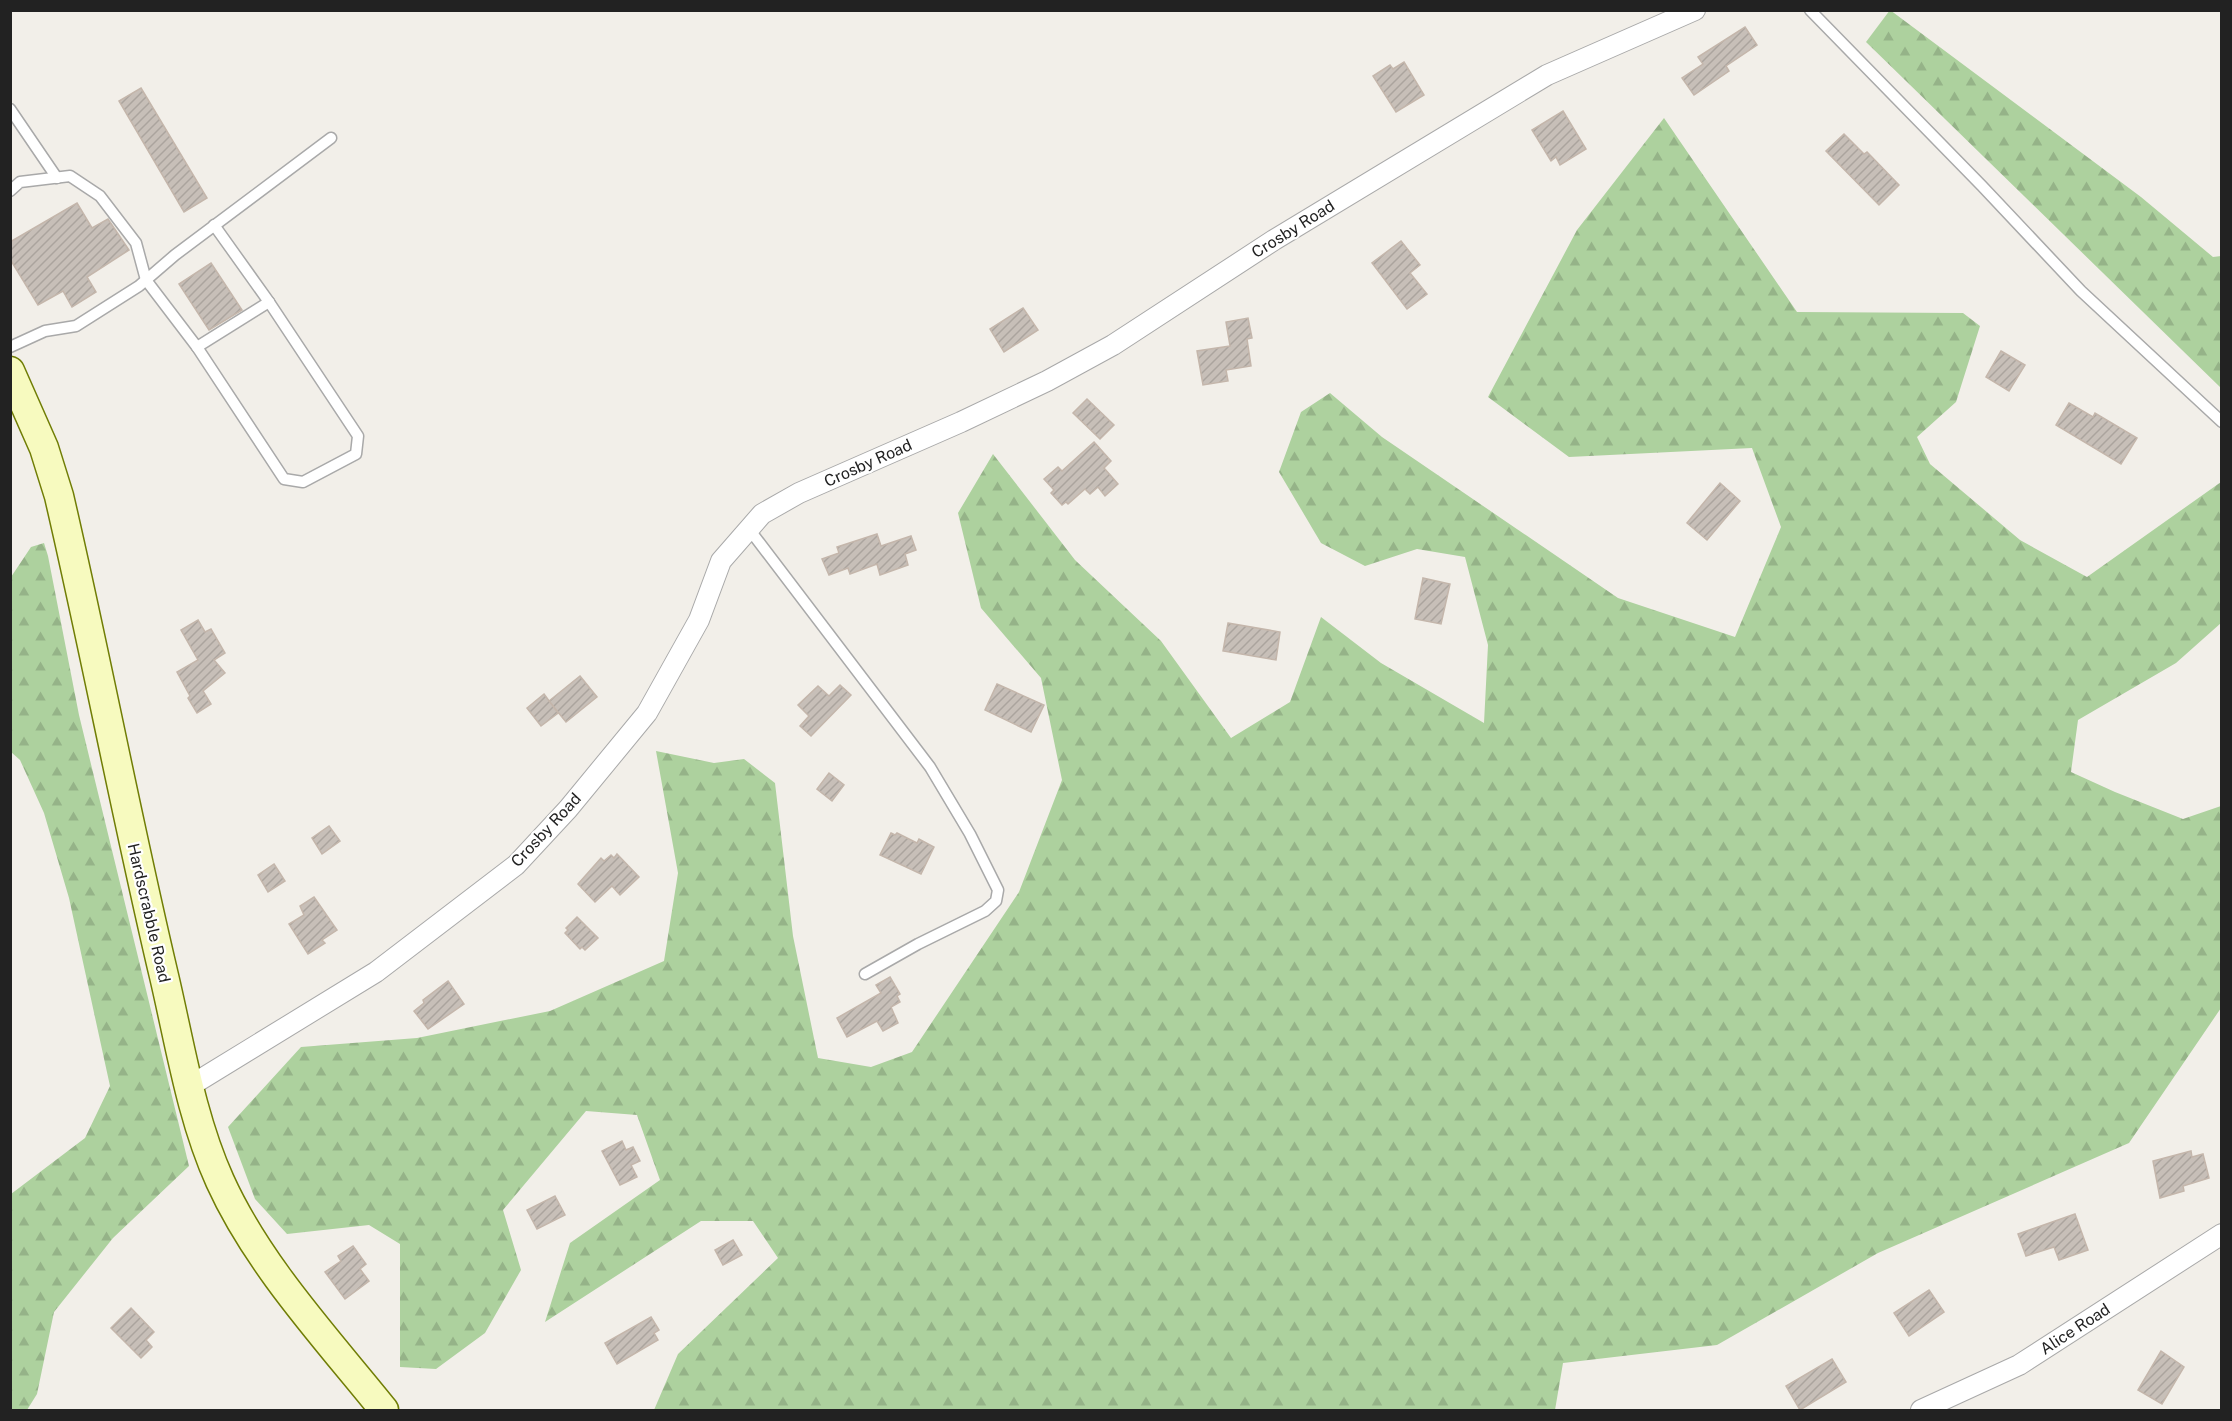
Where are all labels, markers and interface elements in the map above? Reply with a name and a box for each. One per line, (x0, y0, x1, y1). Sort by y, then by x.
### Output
street label: Crosby Road (1248, 196, 1338, 262)
street label: Crosby Road (821, 435, 915, 491)
street label: Crosby Road (507, 789, 585, 871)
street label: Hardscrabble Road (124, 841, 174, 985)
street label: Alice Road (2036, 1299, 2114, 1359)

